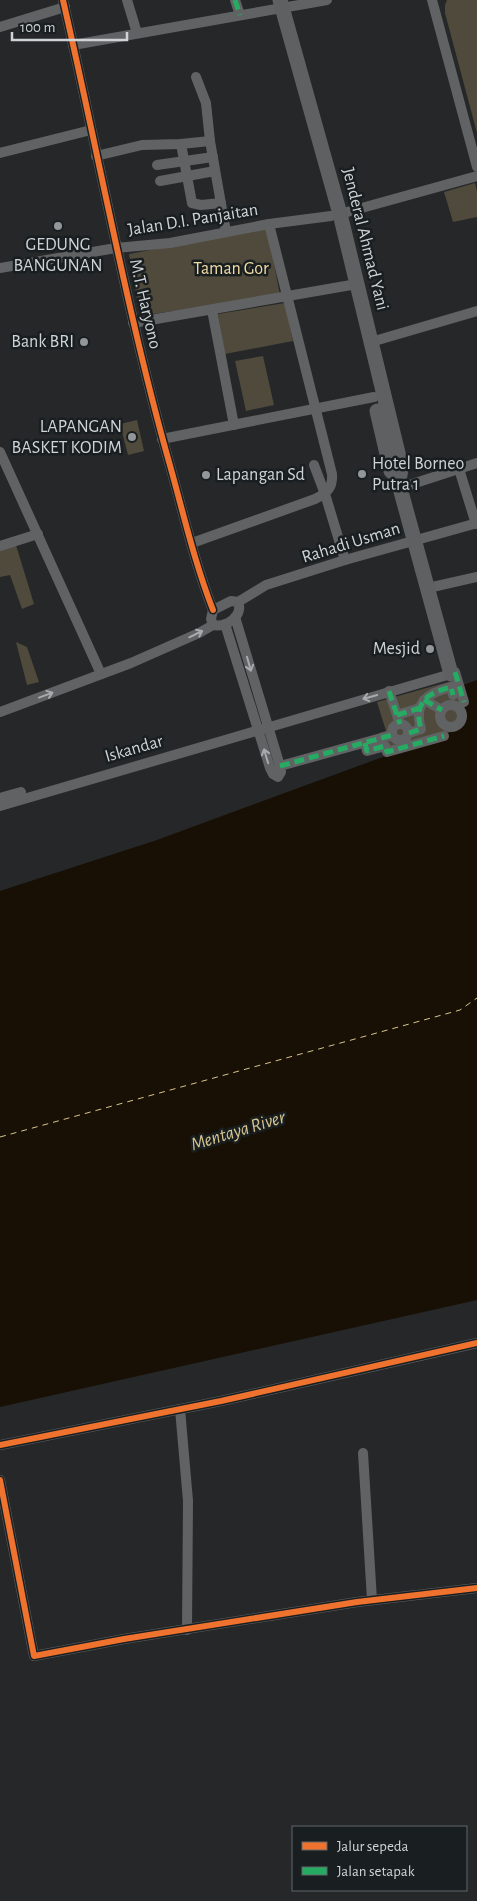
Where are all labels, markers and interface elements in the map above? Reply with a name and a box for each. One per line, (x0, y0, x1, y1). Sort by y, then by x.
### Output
scale bar (12, 10, 128, 42)
text: 100 m (20, 20, 55, 35)
street label: Jenderal Ahmad Yani (339, 166, 391, 312)
street label: Jalan D.I. Panjaitan (127, 201, 259, 239)
marker: GEDUNG BANGUNAN (52, 220, 64, 232)
place label: GEDUNG BANGUNAN (13, 236, 103, 275)
street label: M.T. Haryono (126, 257, 164, 351)
park label: Taman Gor (193, 260, 269, 278)
place label: Bank BRI (11, 333, 74, 351)
marker: Bank BRI (78, 336, 90, 348)
place label: LAPANGAN BASKET KODIM (12, 418, 122, 457)
marker: LAPANGAN BASKET KODIM (126, 431, 138, 443)
place label: Hotel Borneo Putra 1 (372, 455, 465, 494)
place label: Lapangan Sd (216, 466, 305, 484)
marker: Hotel Borneo Putra 1 (356, 468, 368, 480)
marker: Lapangan Sd (200, 469, 212, 481)
street label: Rahadi Usman (300, 519, 402, 567)
one-way arrow (188, 629, 203, 638)
place label: Mesjid (373, 640, 420, 658)
marker: Mesjid (424, 643, 436, 655)
one-way arrow (244, 655, 254, 671)
one-way arrow (37, 690, 53, 699)
one-way arrow (363, 692, 379, 702)
street label: Iskandar (103, 732, 165, 766)
one-way arrow (261, 748, 271, 764)
water label: Mentaya River (189, 1107, 288, 1154)
legend (292, 1826, 467, 1891)
text: Jalur sepeda (337, 1839, 409, 1854)
text: Jalan setapak (337, 1864, 415, 1879)

